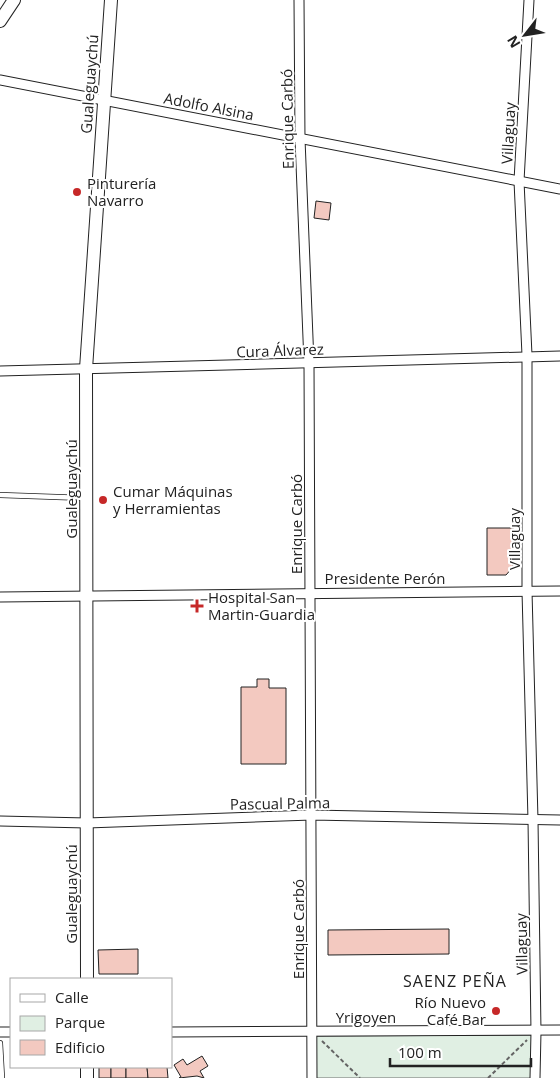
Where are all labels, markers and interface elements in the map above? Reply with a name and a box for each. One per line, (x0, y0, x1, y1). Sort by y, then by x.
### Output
north arrow (500, 10, 550, 60)
text: N (502, 32, 525, 52)
street label: Gualeguaychú (76, 34, 102, 134)
street label: Enrique Carbó (276, 69, 298, 169)
street label: Adolfo Alsina (162, 87, 256, 125)
street label: Villaguay (496, 101, 520, 164)
place label: Pinturería Navarro (87, 173, 156, 210)
marker: Pinturería Navarro (71, 186, 83, 198)
street label: Cura Álvarez (236, 338, 324, 362)
street label: Gualeguaychú (61, 439, 81, 539)
street label: Enrique Carbó (286, 474, 306, 574)
place label: Cumar Máquinas y Herramientas (113, 481, 233, 518)
marker: Cumar Máquinas y Herramientas (97, 494, 109, 506)
street label: Villaguay (504, 508, 524, 570)
street label: Presidente Perón (325, 568, 445, 588)
place label: Hospital San Martin-Guardia (208, 587, 315, 624)
marker: Hospital San Martin-Guardia (190, 599, 204, 613)
street label: Pascual Palma (230, 792, 330, 814)
street label: Gualeguaychú (61, 844, 81, 944)
street label: Enrique Carbó (288, 879, 308, 979)
street label: Villaguay (510, 912, 532, 975)
district label: SAENZ PEÑA (403, 970, 507, 992)
legend (10, 978, 172, 1068)
text: Calle (55, 987, 89, 1007)
place label: Río Nuevo Café Bar (415, 992, 486, 1029)
marker: Río Nuevo Café Bar (490, 1005, 502, 1017)
street label: Yrigoyen (336, 1007, 396, 1027)
text: Parque (55, 1012, 105, 1032)
scale bar (390, 1036, 531, 1068)
text: Edificio (55, 1037, 105, 1057)
text: 100 m (398, 1042, 442, 1062)

